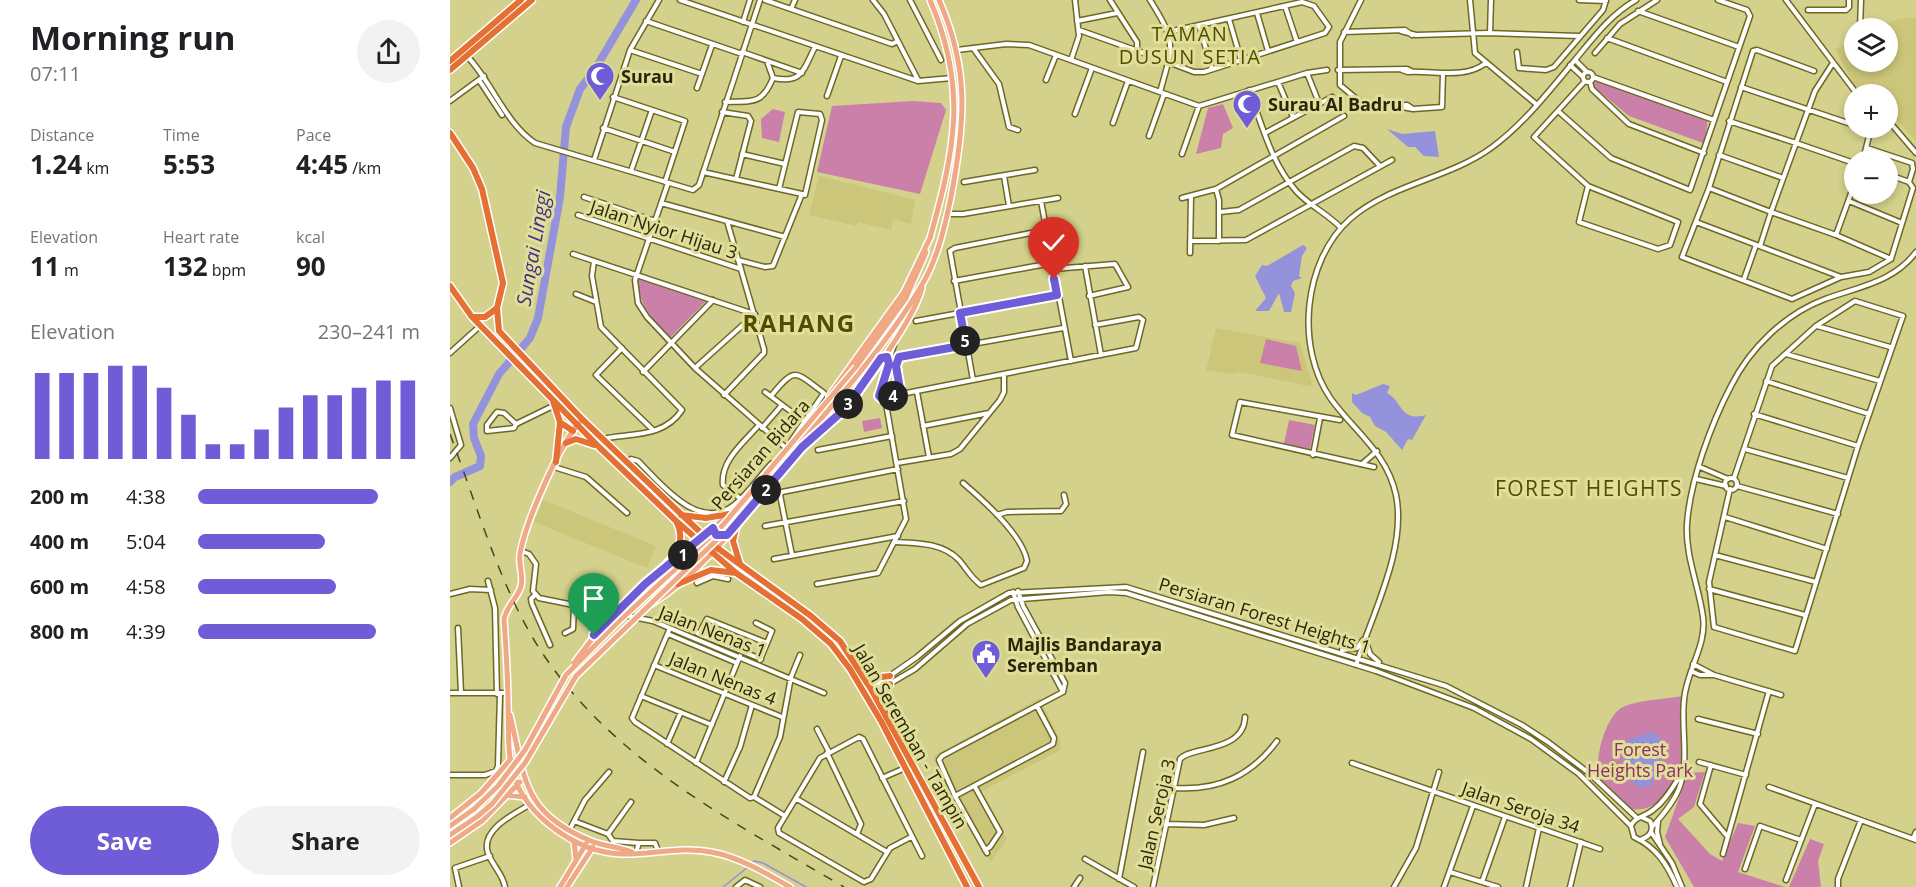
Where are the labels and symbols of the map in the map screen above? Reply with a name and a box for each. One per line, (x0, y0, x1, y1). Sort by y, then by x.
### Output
district label: TAMAN DUSUN SETIA (1119, 20, 1261, 70)
mosque icon: Surau (584, 60, 616, 102)
place label: Surau (621, 64, 674, 88)
mosque icon: Surau Al Badru (1231, 88, 1263, 130)
place label: Surau Al Badru (1268, 92, 1402, 116)
water label: Sungai Linggi (510, 187, 557, 308)
street label: Jalan Nyior Hijau 3 (585, 193, 741, 264)
pin (1028, 217, 1079, 279)
district label: RAHANG (742, 306, 856, 339)
pin: 5 (950, 326, 980, 356)
pin: 4 (878, 381, 908, 411)
pin: 3 (833, 389, 863, 419)
street label: Persiaran Bidara (705, 394, 815, 514)
district label: FOREST HEIGHTS (1495, 474, 1683, 502)
pin: 2 (751, 475, 781, 505)
pin: 1 (668, 540, 698, 570)
street label: Persiaran Forest Heights 1 (1156, 571, 1374, 659)
pin (568, 573, 619, 635)
street label: Jalan Nenas 1 (654, 599, 770, 663)
place label: Majlis Bandaraya Seremban (1007, 632, 1162, 677)
street label: Jalan Seremban - Tampin (847, 638, 974, 833)
public building icon: Majlis Bandaraya Seremban (970, 638, 1002, 680)
street label: Jalan Nenas 4 (664, 645, 780, 710)
park label: Forest Heights Park (1587, 737, 1694, 782)
street label: Jalan Seroja 3 (1131, 756, 1180, 874)
street label: Jalan Seroja 34 (1457, 775, 1583, 838)

